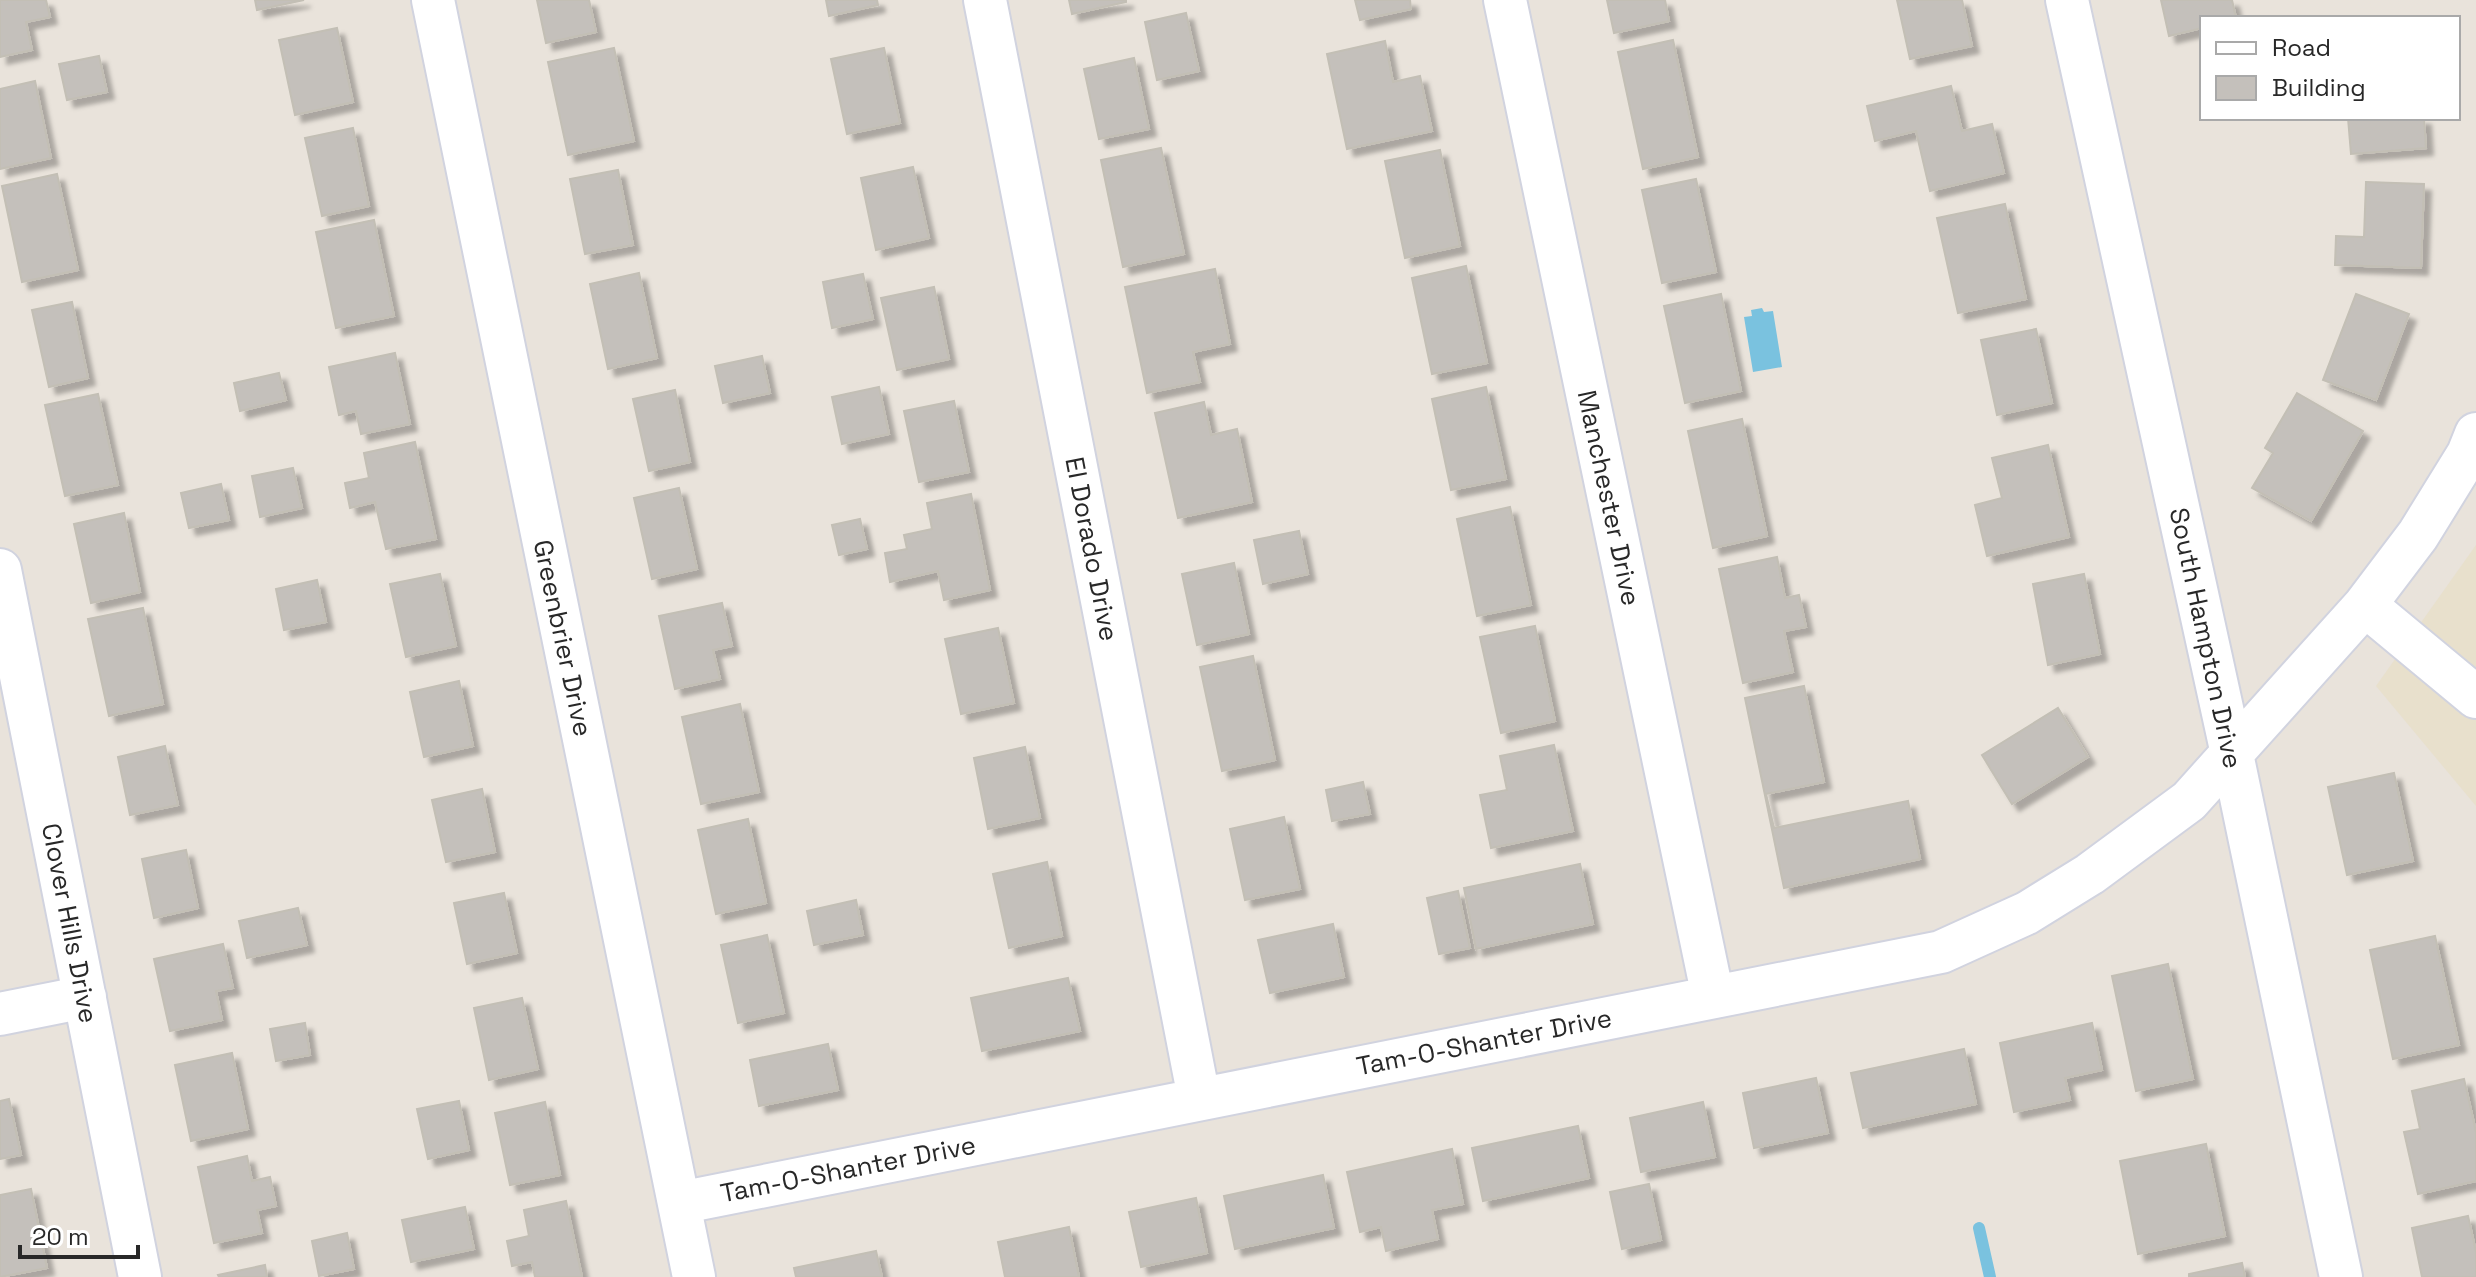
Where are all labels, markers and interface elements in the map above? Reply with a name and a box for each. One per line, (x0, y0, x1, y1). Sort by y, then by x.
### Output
legend (2200, 16, 2460, 120)
text: Road (2272, 32, 2331, 63)
text: Building (2272, 72, 2366, 103)
street label: Manchester Drive (1570, 387, 1648, 609)
street label: El Dorado Drive (1057, 454, 1127, 644)
street label: South Hampton Drive (2162, 505, 2250, 771)
street label: Greenbrier Drive (526, 537, 600, 739)
street label: Clover Hills Drive (34, 820, 106, 1026)
street label: Tam-O-Shanter Drive (1353, 1001, 1615, 1083)
street label: Tam-O-Shanter Drive (717, 1128, 979, 1210)
scale bar (20, 1209, 138, 1259)
text: 20 m (32, 1221, 89, 1252)

